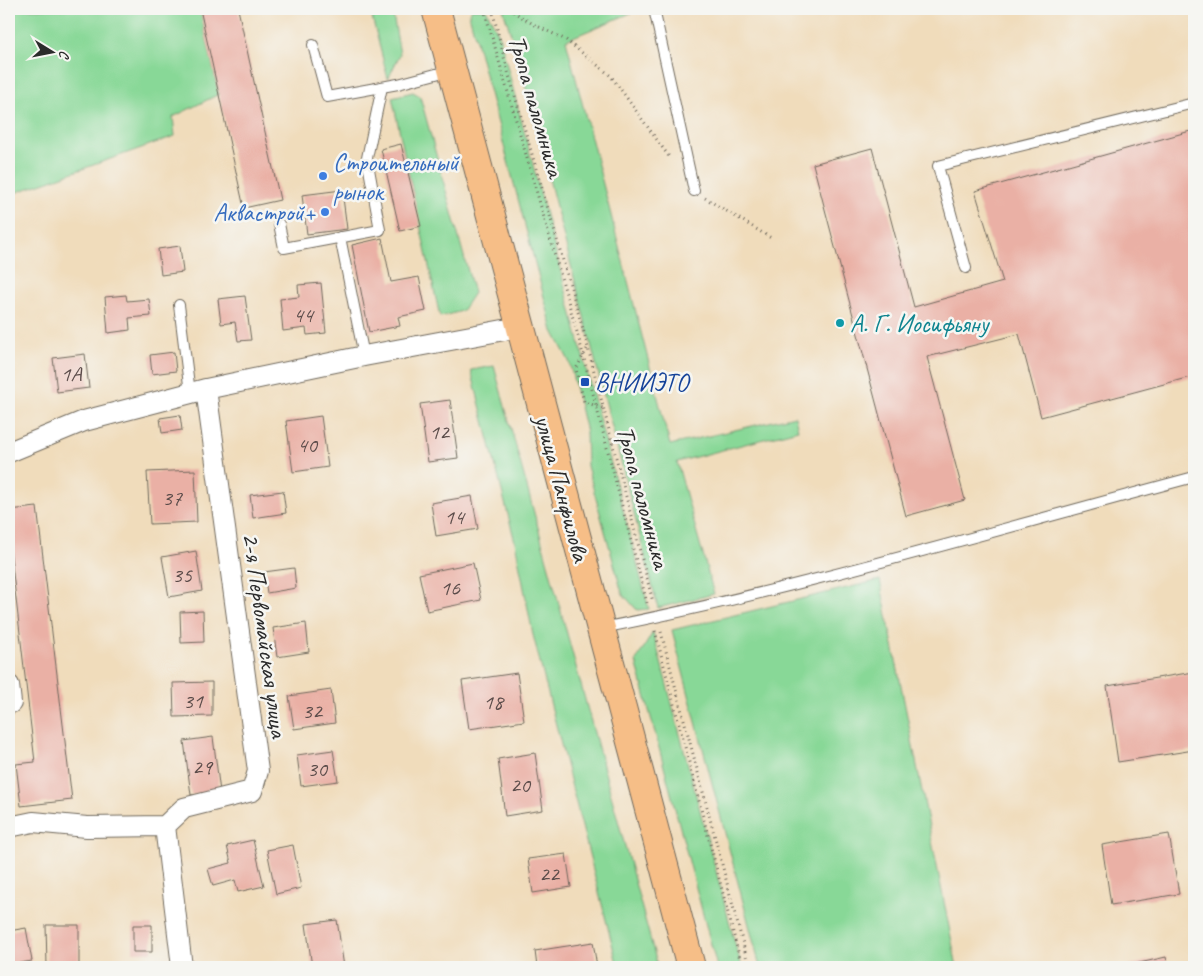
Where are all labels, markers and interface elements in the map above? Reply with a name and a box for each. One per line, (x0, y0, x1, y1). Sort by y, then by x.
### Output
north arrow (28, 28, 78, 78)
street label: Тропа паломника (501, 32, 572, 183)
text: С (55, 49, 73, 61)
place label: Строительный рынок (333, 147, 460, 208)
marker: Строительный рынок (317, 170, 329, 182)
place label: Аквастрой+ (213, 197, 316, 229)
marker: Аквастрой+ (319, 206, 331, 218)
house number: 44 (293, 301, 315, 329)
place label: А. Г. Иосифьяну (850, 308, 991, 340)
marker: А. Г. Иосифьяну (834, 317, 846, 329)
house number: 1А (61, 360, 82, 388)
place label: ВНИИЭТО (595, 367, 691, 399)
marker: ВНИИЭТО (579, 376, 591, 388)
street label: улица Панфилова (527, 410, 597, 567)
house number: 12 (429, 418, 451, 446)
street label: Тропа паломника (609, 423, 678, 575)
house number: 40 (297, 431, 319, 459)
house number: 37 (162, 484, 183, 512)
house number: 14 (444, 503, 466, 531)
street label: 2-я Первомайская улица (235, 531, 296, 742)
house number: 35 (172, 561, 193, 589)
house number: 16 (440, 574, 461, 602)
house number: 31 (183, 687, 204, 715)
house number: 18 (483, 688, 505, 716)
house number: 32 (302, 697, 324, 725)
house number: 29 (192, 753, 214, 781)
house number: 30 (307, 755, 329, 783)
house number: 20 (510, 771, 532, 799)
house number: 22 (539, 860, 561, 888)

